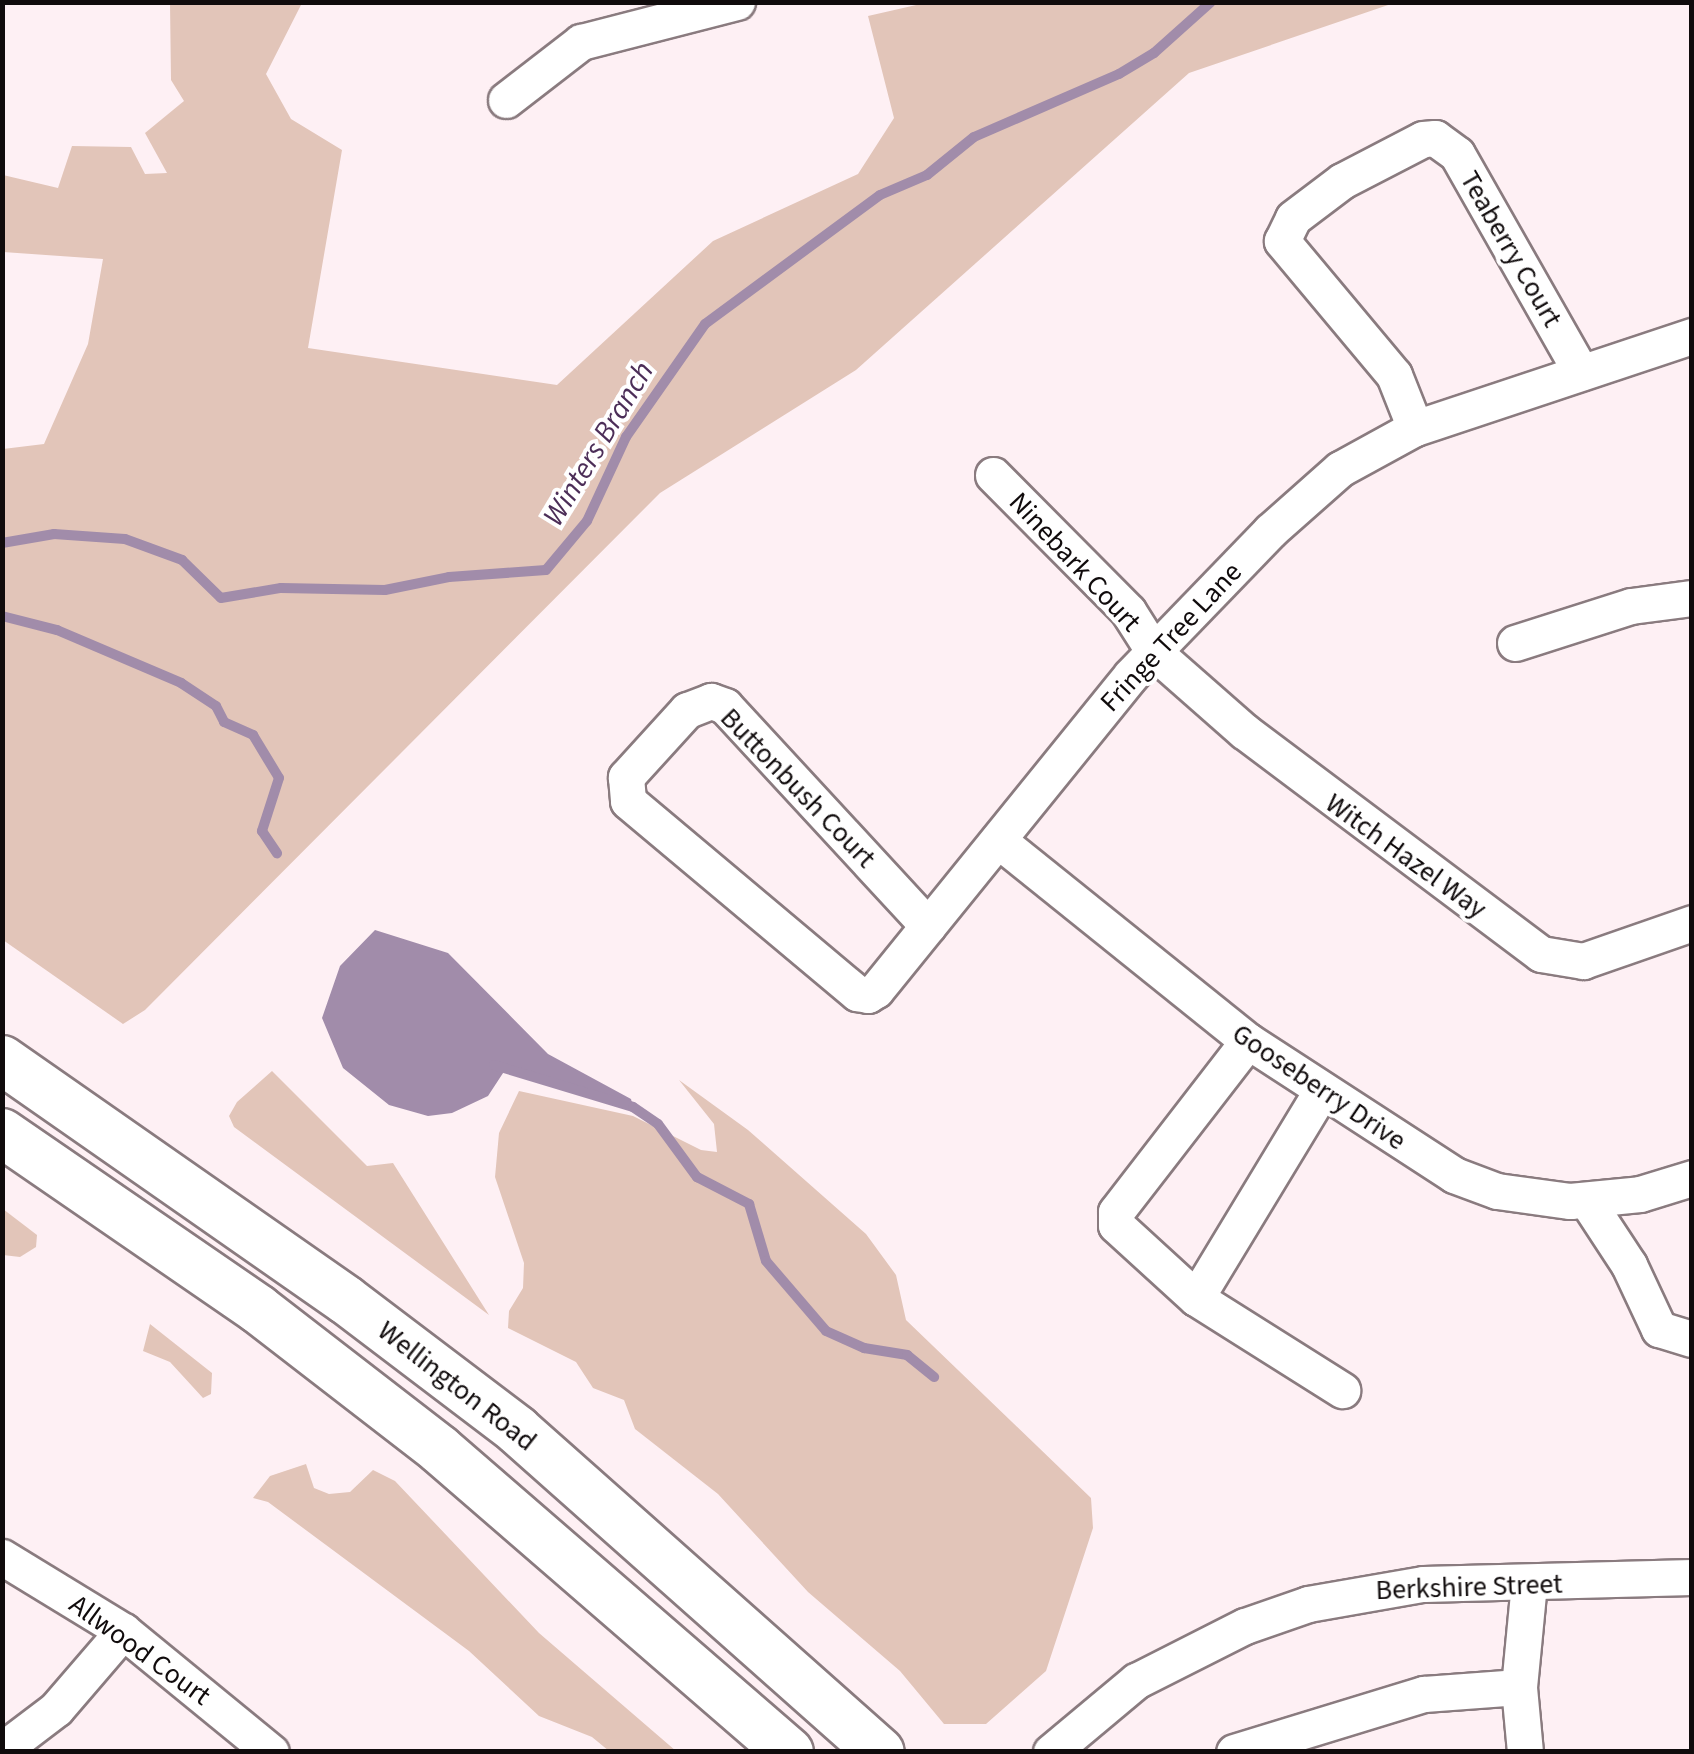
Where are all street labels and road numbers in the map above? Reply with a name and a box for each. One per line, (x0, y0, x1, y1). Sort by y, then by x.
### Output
street label: Teaberry Court (1453, 165, 1569, 333)
street label: Ninebark Court (1002, 485, 1148, 639)
street label: Fringe Tree Lane (1093, 555, 1249, 719)
street label: Buttonbush Court (713, 701, 883, 875)
street label: Witch Hazel Way (1319, 786, 1493, 926)
street label: Gooseberry Drive (1226, 1017, 1412, 1157)
street label: Wellington Road (371, 1314, 543, 1458)
street label: Berkshire Street (1375, 1567, 1563, 1607)
street label: Allwood Court (63, 1587, 217, 1713)

